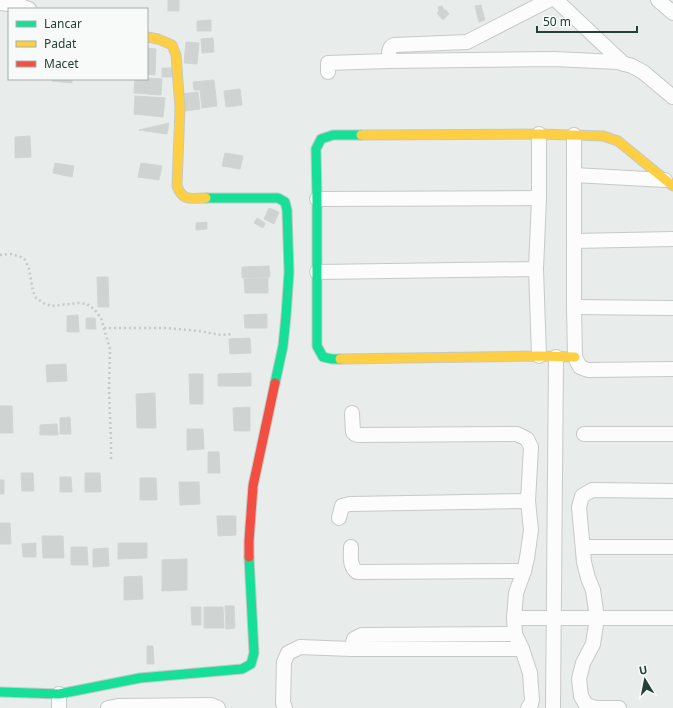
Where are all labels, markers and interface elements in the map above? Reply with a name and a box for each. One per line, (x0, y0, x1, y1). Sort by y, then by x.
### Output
legend (8, 8, 148, 80)
scale bar (537, 8, 637, 34)
text: 50 m (543, 13, 571, 30)
text: Lancar (44, 15, 82, 32)
text: Padat (44, 35, 77, 52)
text: Macet (44, 55, 79, 72)
north arrow (625, 660, 665, 700)
text: U (638, 662, 649, 678)

